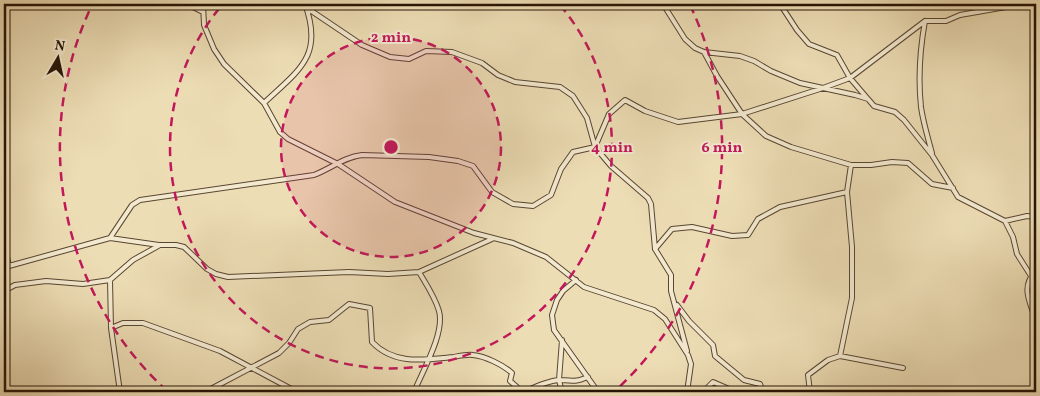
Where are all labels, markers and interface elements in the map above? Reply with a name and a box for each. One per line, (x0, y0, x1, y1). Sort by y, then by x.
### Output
text: 2 min (371, 28, 411, 49)
north arrow (32, 32, 82, 82)
text: N (53, 36, 66, 57)
centre of rings (382, 138, 400, 156)
text: 4 min (591, 138, 633, 159)
text: 6 min (702, 138, 743, 159)

